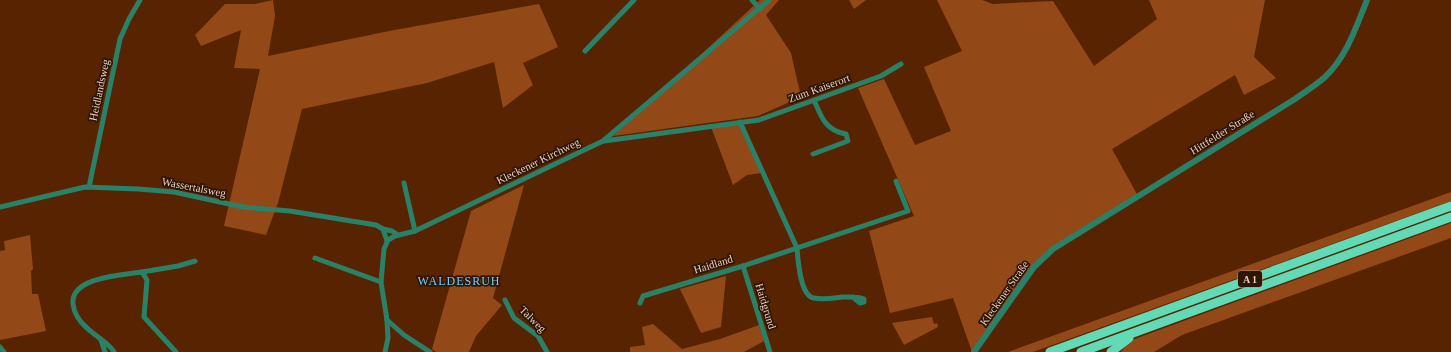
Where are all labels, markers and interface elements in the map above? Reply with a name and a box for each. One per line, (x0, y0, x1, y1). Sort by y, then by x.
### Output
street label: Heidlandsweg (87, 57, 112, 122)
street label: Zum Kaiserort (787, 71, 851, 105)
street label: Hittfelder Straße (1188, 107, 1256, 157)
street label: Kleckener Kirchweg (494, 135, 582, 186)
street label: Wassertalsweg (161, 175, 228, 199)
street label: Haidland (692, 252, 735, 276)
street label: Kleckener Straße (977, 258, 1031, 328)
road number: A 1 (1238, 271, 1262, 287)
district label: WALDESRUH (418, 274, 501, 288)
street label: Haidgrund (753, 282, 779, 331)
street label: Talweg (517, 303, 549, 335)

